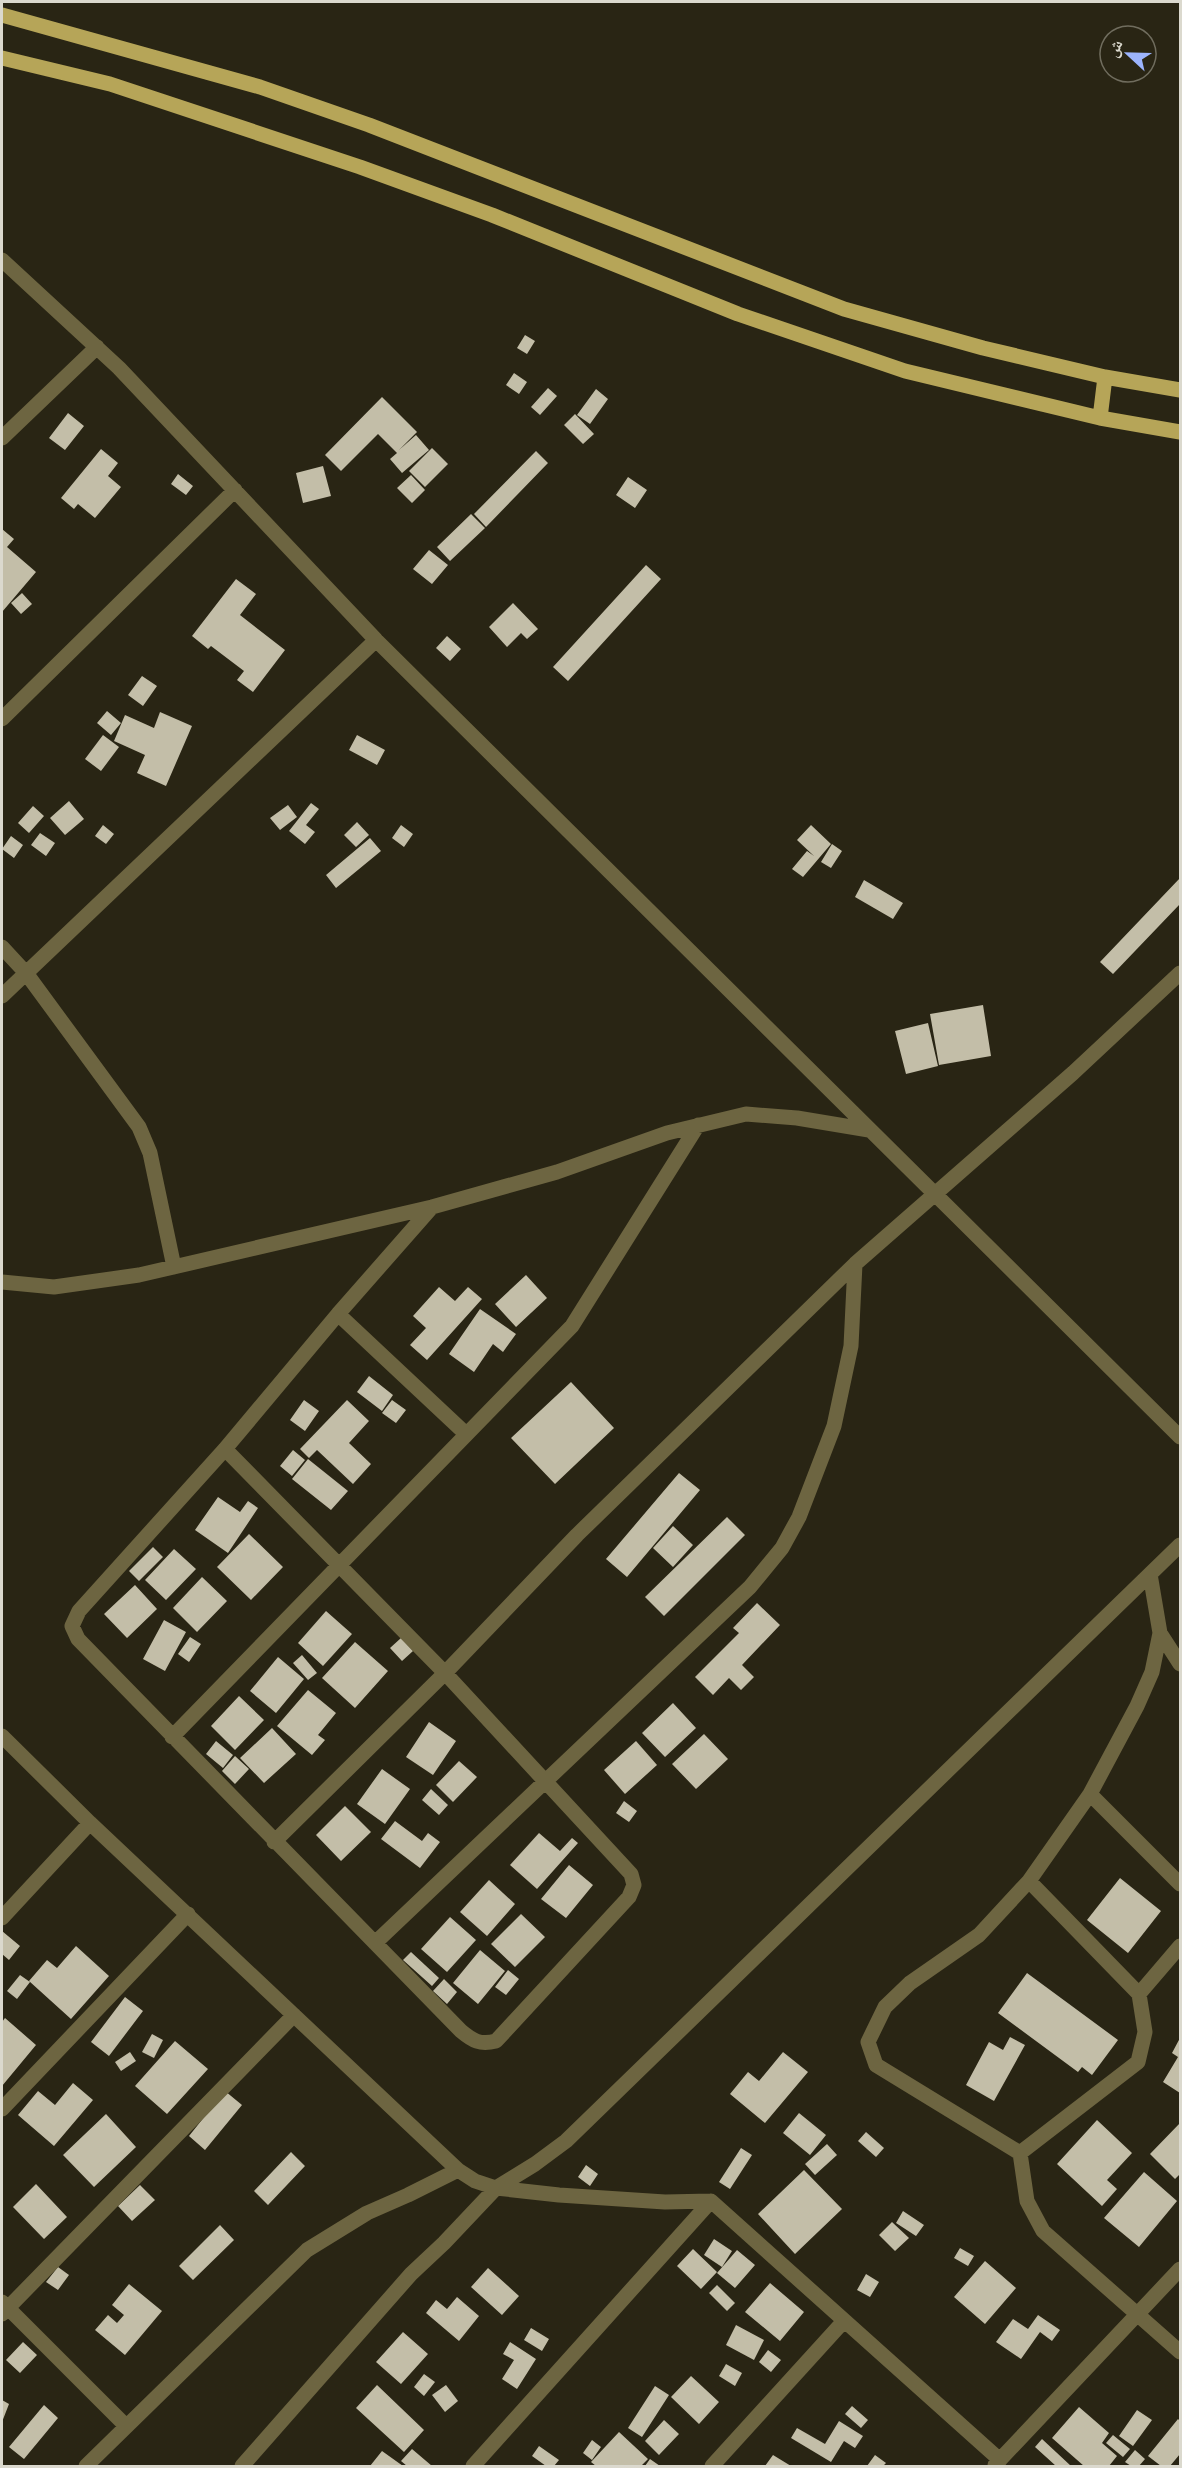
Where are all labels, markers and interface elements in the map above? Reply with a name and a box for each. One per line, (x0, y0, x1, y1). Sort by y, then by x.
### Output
north arrow (1098, 24, 1158, 84)
text: ش (1101, 36, 1127, 60)

